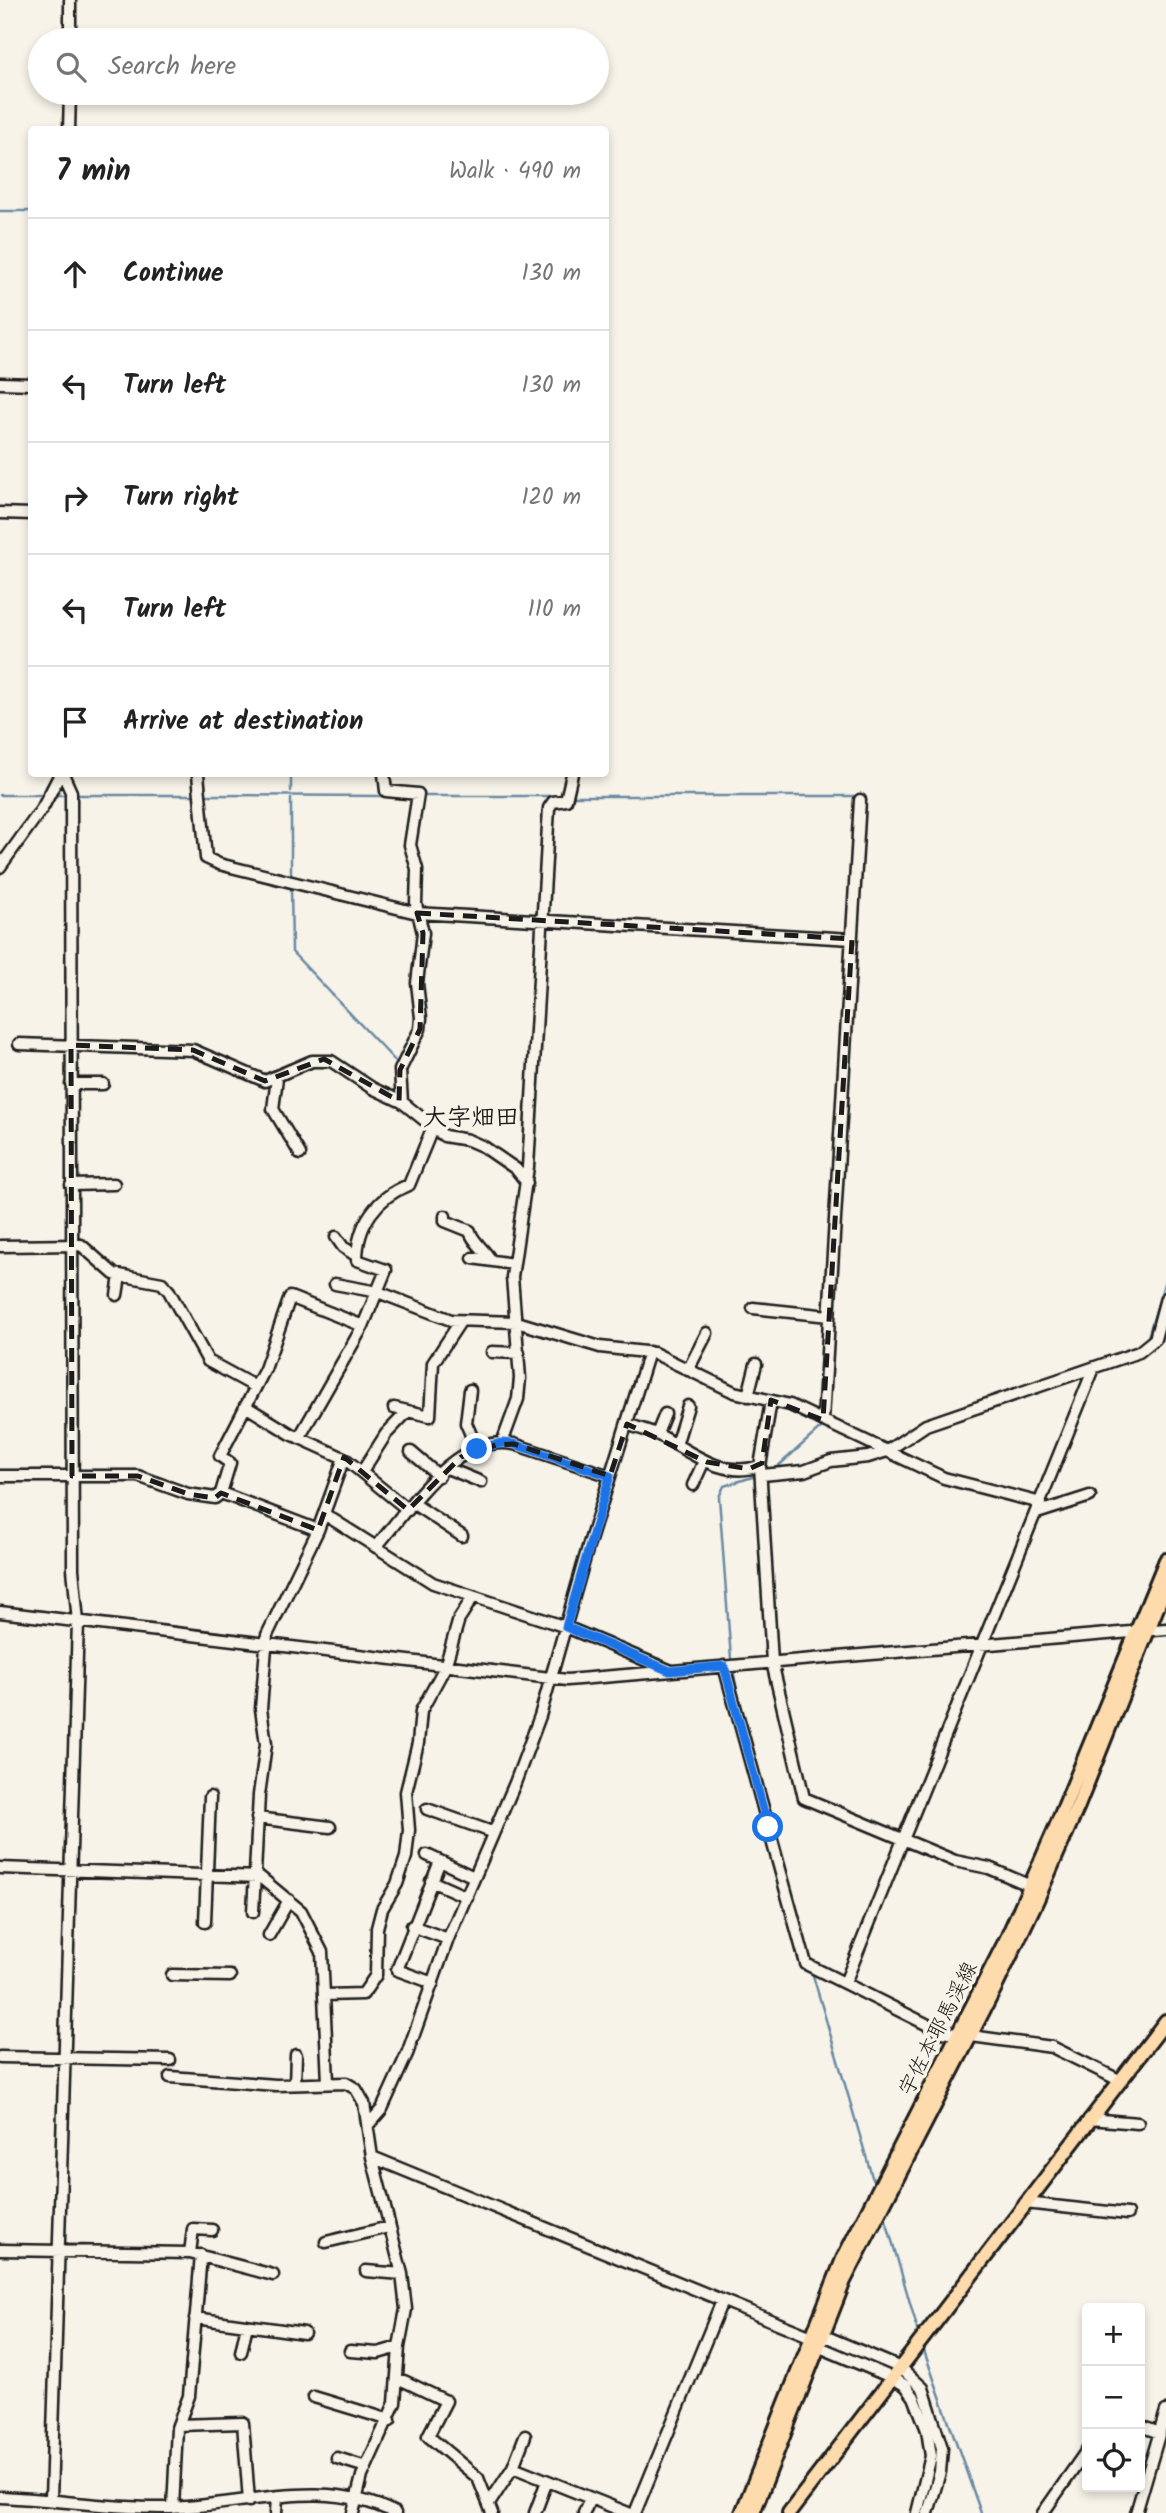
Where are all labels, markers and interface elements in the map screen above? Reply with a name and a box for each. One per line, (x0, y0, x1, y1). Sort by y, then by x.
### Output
search box (28, 28, 609, 105)
text: Search here (108, 46, 236, 88)
icon: search (52, 48, 90, 86)
text: 7 min (56, 148, 131, 196)
text: Walk · 490 m (449, 154, 581, 190)
text: Continue (123, 253, 224, 295)
icon: ahead (56, 255, 94, 293)
text: 130 m (522, 256, 581, 292)
text: Turn left (123, 365, 226, 407)
icon: left (56, 367, 94, 405)
text: 130 m (522, 368, 581, 404)
text: Turn right (123, 477, 239, 519)
icon: right (56, 479, 94, 517)
text: 120 m (521, 480, 581, 516)
text: Turn left (123, 589, 226, 631)
icon: left (56, 591, 94, 629)
text: 110 m (528, 592, 581, 628)
text: Arrive at destination (123, 701, 363, 743)
icon: arrive (56, 703, 94, 741)
district label: 大字畑田 (423, 1099, 519, 1138)
route end (461, 1433, 492, 1464)
route start (752, 1811, 783, 1842)
street label: 宇佐本耶馬渓線 (891, 1956, 987, 2102)
map controls (1082, 2303, 1145, 2492)
button: + (1082, 2303, 1145, 2366)
button: − (1082, 2366, 1145, 2429)
button: locate (1082, 2429, 1145, 2492)

